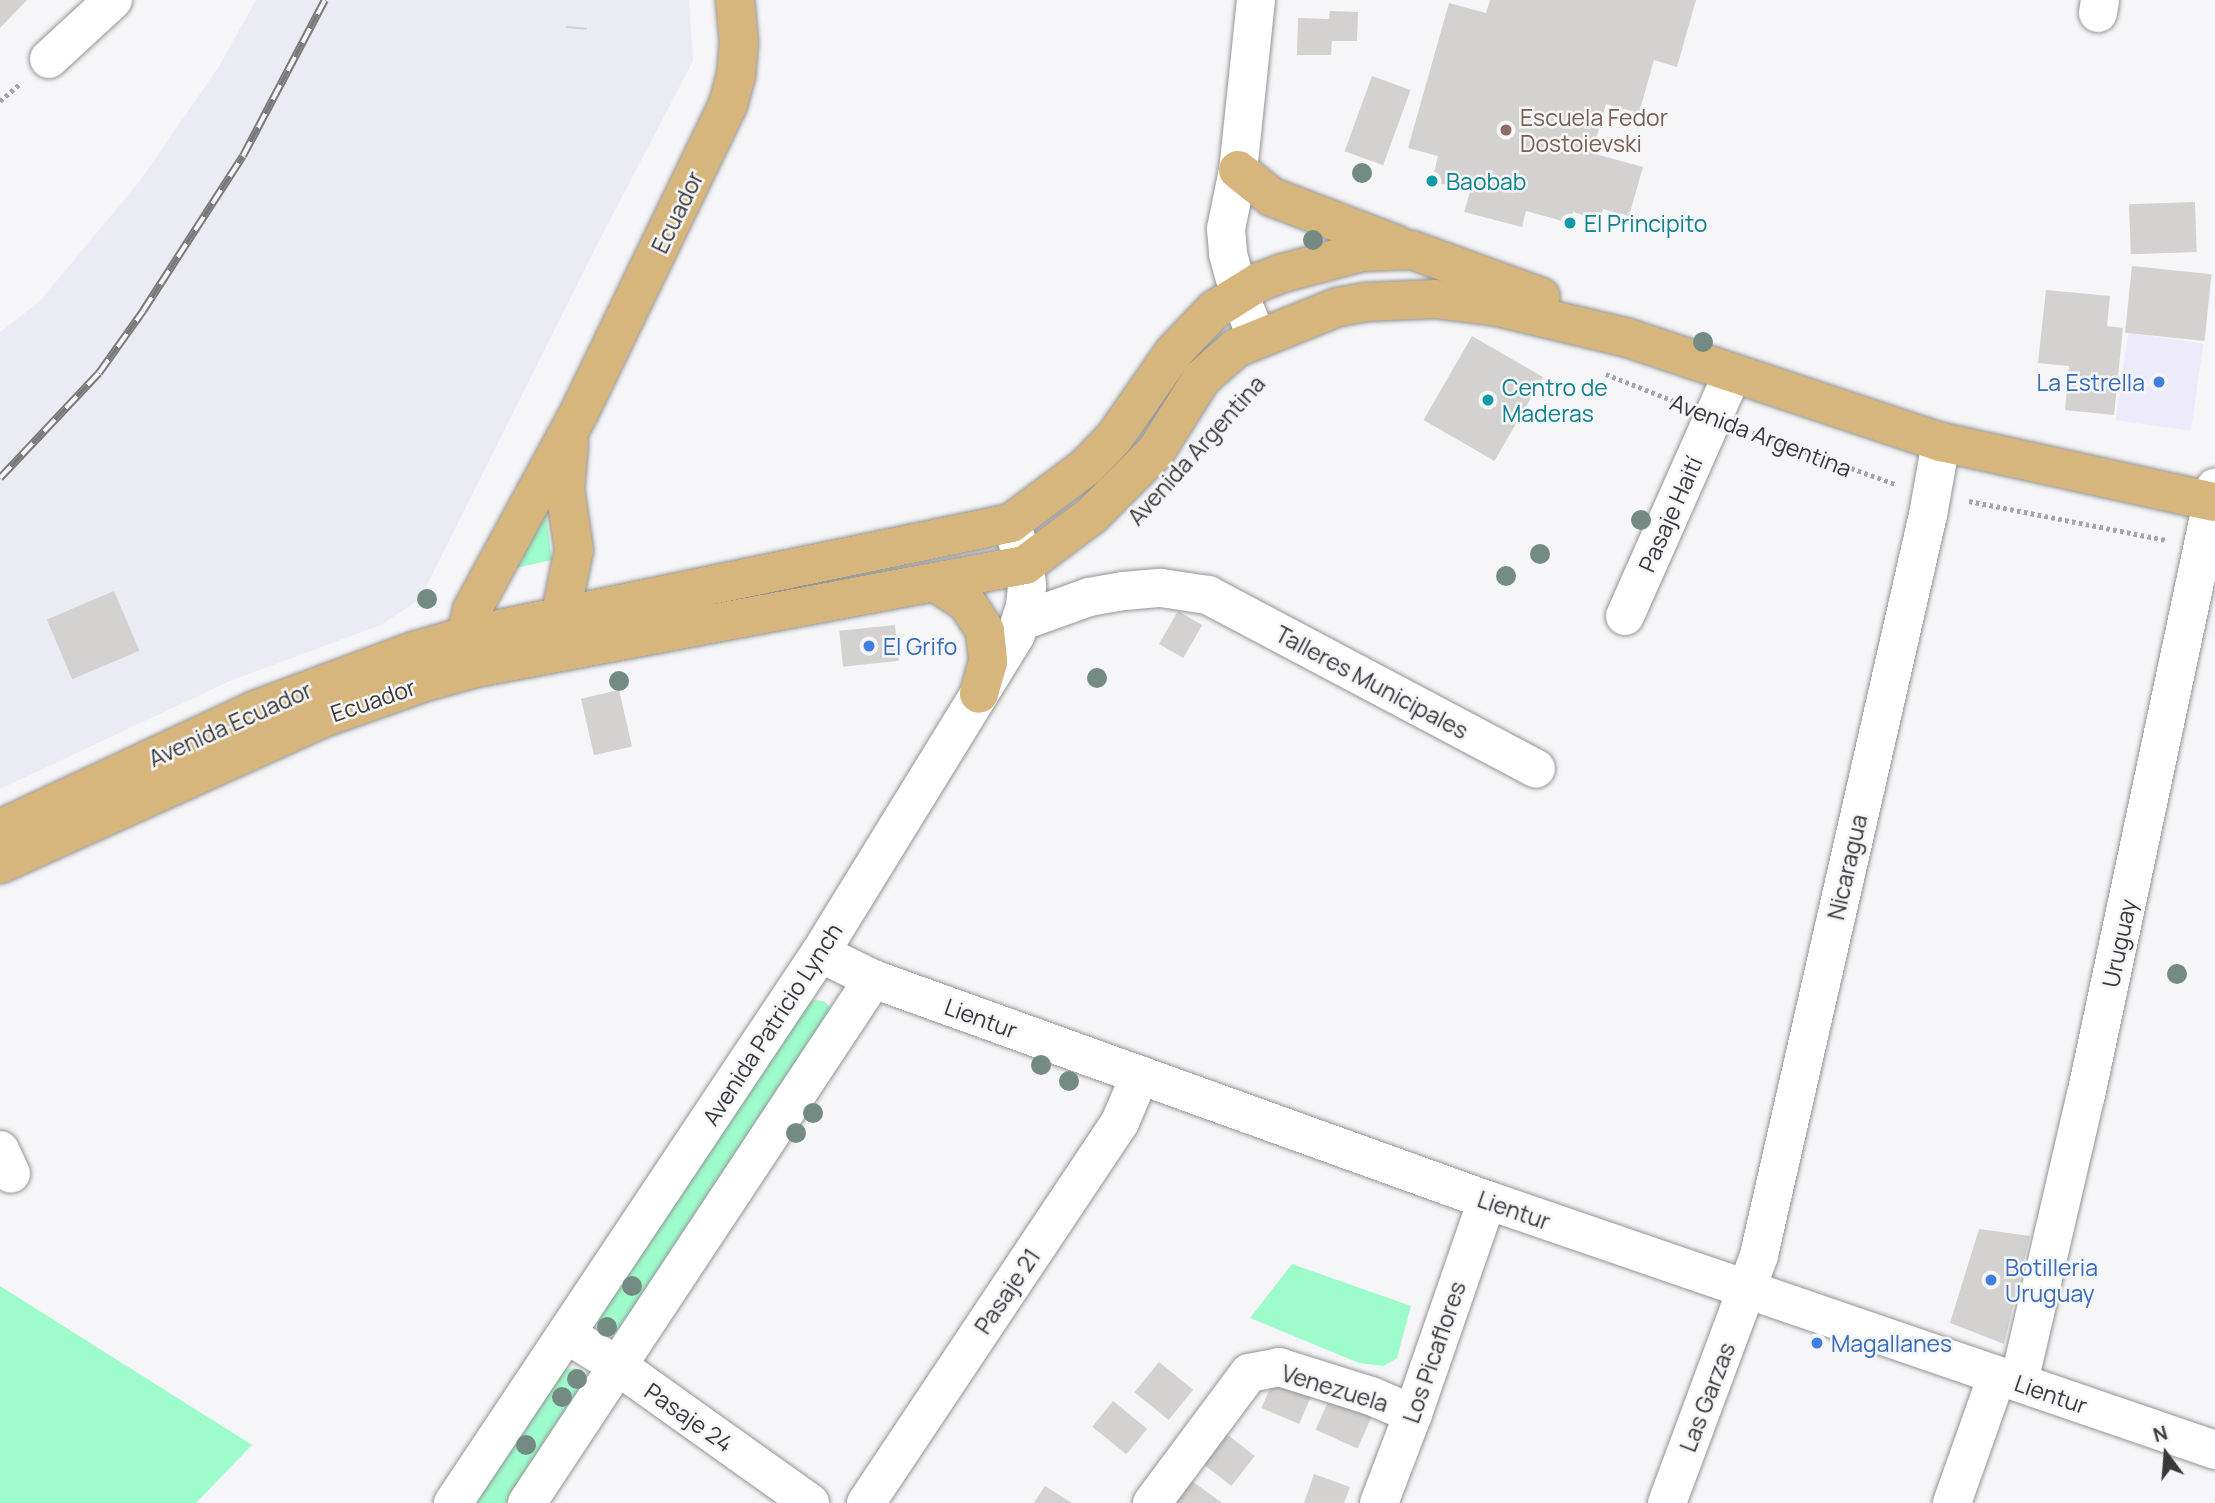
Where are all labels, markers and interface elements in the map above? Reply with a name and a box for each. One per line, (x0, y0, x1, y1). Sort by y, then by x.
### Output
place label: Escuela Fedor Dostoievski (1520, 103, 1668, 157)
marker: Escuela Fedor Dostoievski (1498, 122, 1514, 138)
street label: Ecuador (645, 166, 709, 258)
place label: Baobab (1446, 167, 1526, 195)
marker: Baobab (1424, 173, 1440, 189)
place label: El Principito (1584, 209, 1707, 237)
marker: El Principito (1562, 215, 1578, 231)
place label: La Estrella (2036, 368, 2145, 396)
street label: Avenida Argentina (1122, 369, 1270, 531)
place label: Centro de Maderas (1502, 373, 1608, 427)
marker: La Estrella (2151, 374, 2167, 390)
street label: Avenida Argentina (1667, 388, 1855, 482)
marker: Centro de Maderas (1480, 392, 1496, 408)
street label: Pasaje Haití (1632, 452, 1708, 576)
street label: Talleres Municipales (1271, 620, 1473, 744)
place label: El Grifo (883, 632, 957, 660)
marker: El Grifo (861, 638, 877, 654)
street label: Ecuador (327, 673, 419, 727)
street label: Avenida Ecuador (144, 676, 316, 772)
street label: Nicaragua (1821, 812, 1873, 922)
street label: Uruguay (2096, 896, 2142, 990)
street label: Avenida Patricio Lynch (696, 918, 848, 1130)
street label: Lientur (941, 992, 1021, 1044)
street label: Lientur (1474, 1185, 1554, 1235)
street label: Pasaje 21 (968, 1243, 1046, 1339)
place label: Botilleria Uruguay (2005, 1253, 2098, 1307)
marker: Botilleria Uruguay (1983, 1272, 1999, 1288)
street label: Los Picaflores (1397, 1277, 1471, 1427)
place label: Magallanes (1831, 1329, 1952, 1357)
marker: Magallanes (1809, 1335, 1825, 1351)
street label: Las Garzas (1674, 1338, 1740, 1456)
street label: Venezuela (1278, 1359, 1392, 1417)
street label: Lientur (2011, 1369, 2091, 1419)
street label: Pasaje 24 (640, 1377, 738, 1457)
north arrow (2131, 1419, 2201, 1489)
text: N (2150, 1419, 2170, 1448)

